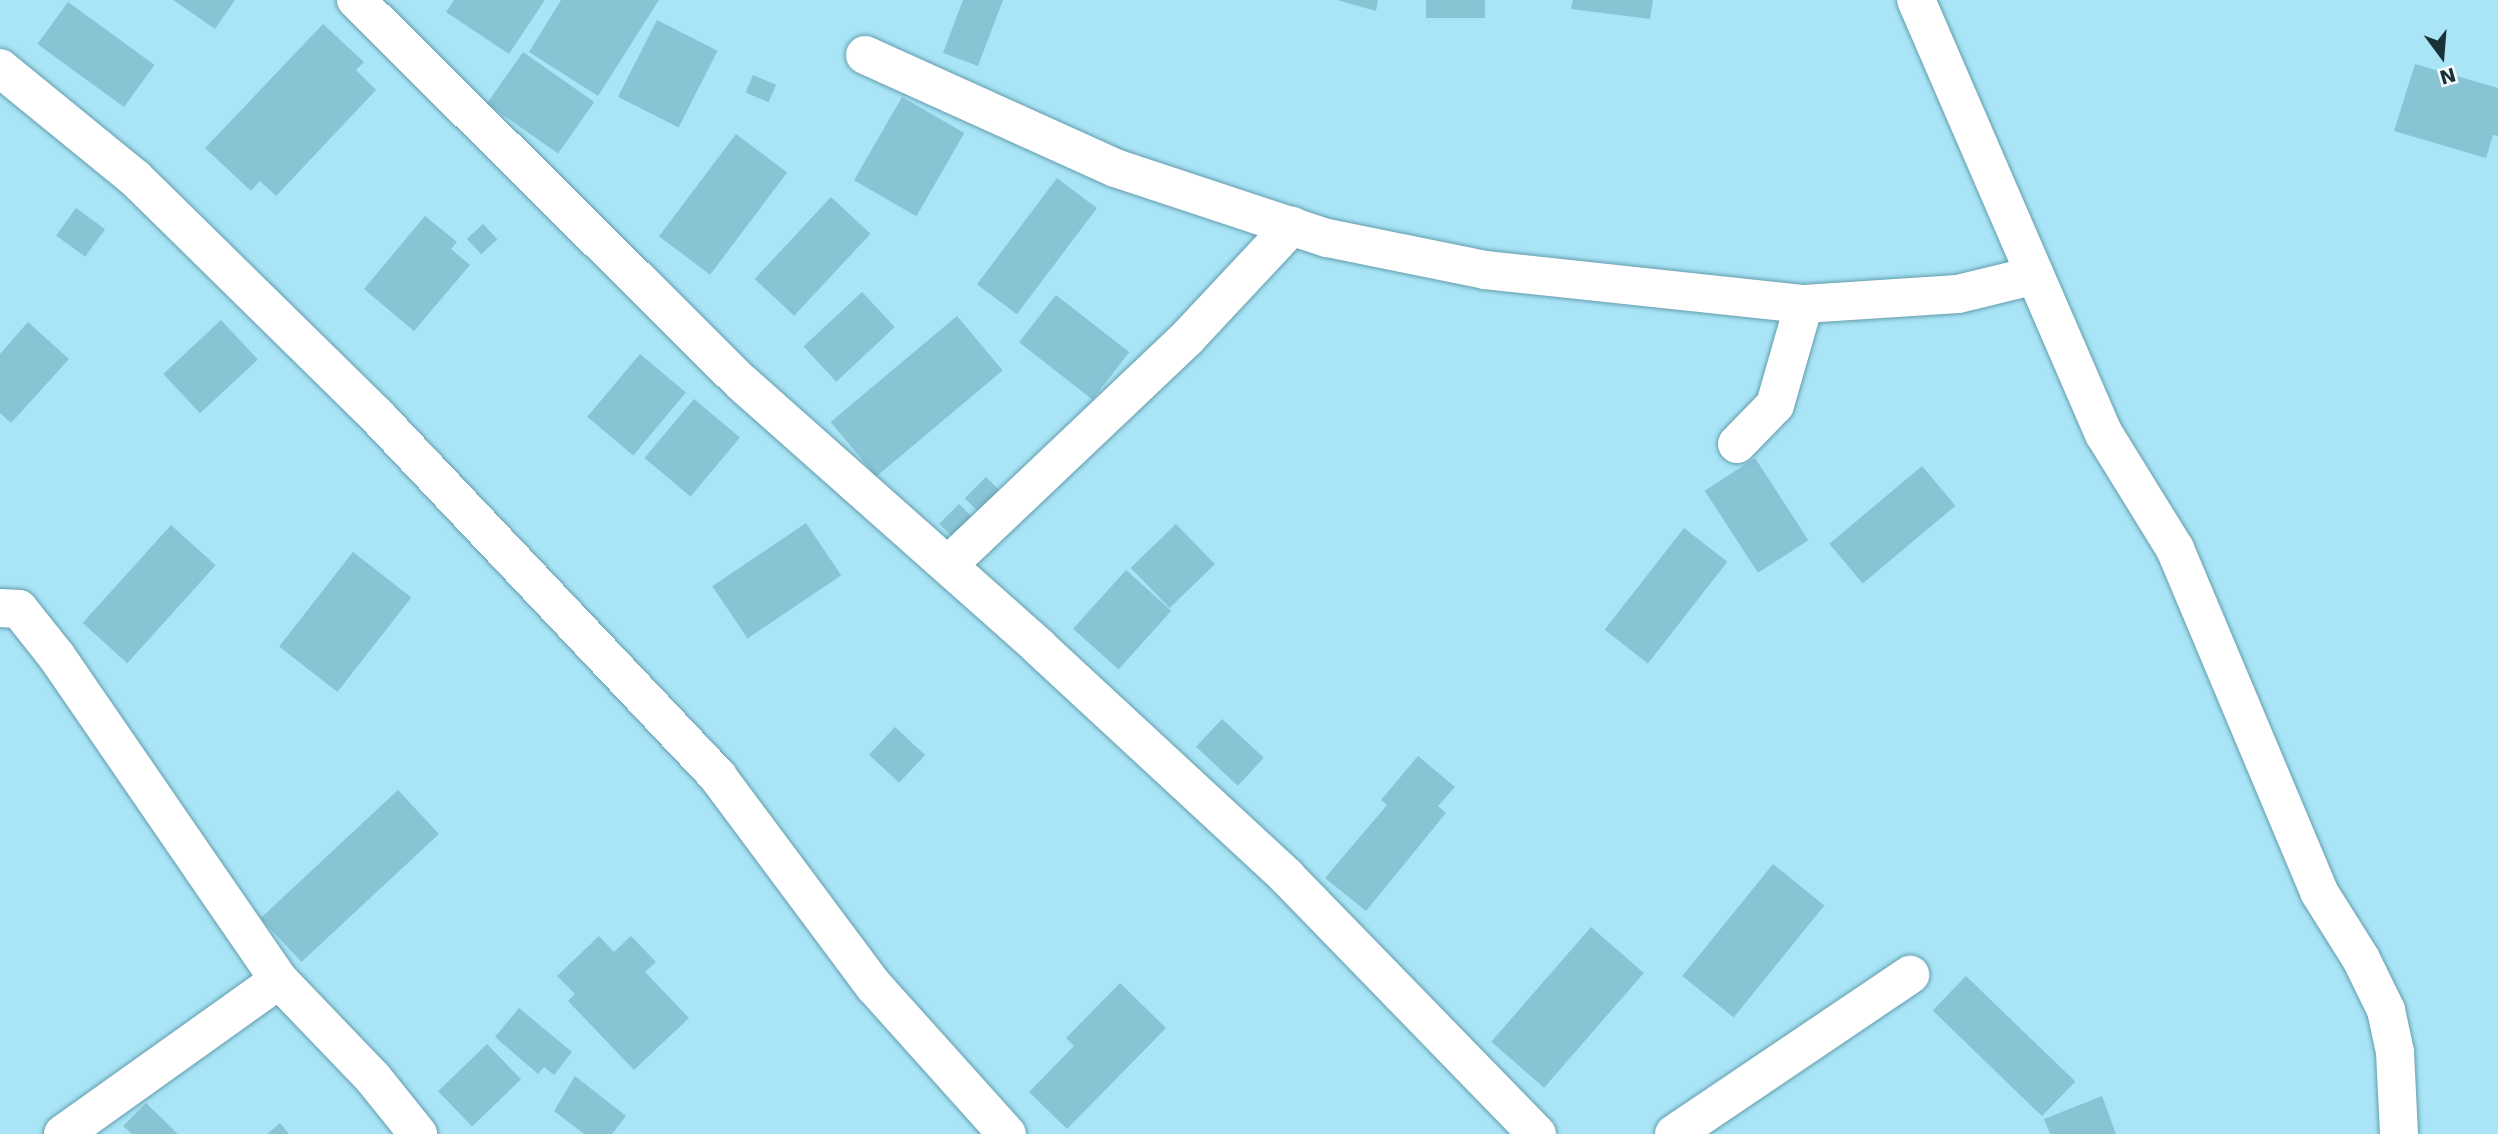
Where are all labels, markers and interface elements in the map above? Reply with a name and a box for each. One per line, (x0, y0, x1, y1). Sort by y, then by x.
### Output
north arrow (2407, 21, 2477, 91)
text: N (2437, 63, 2458, 89)

